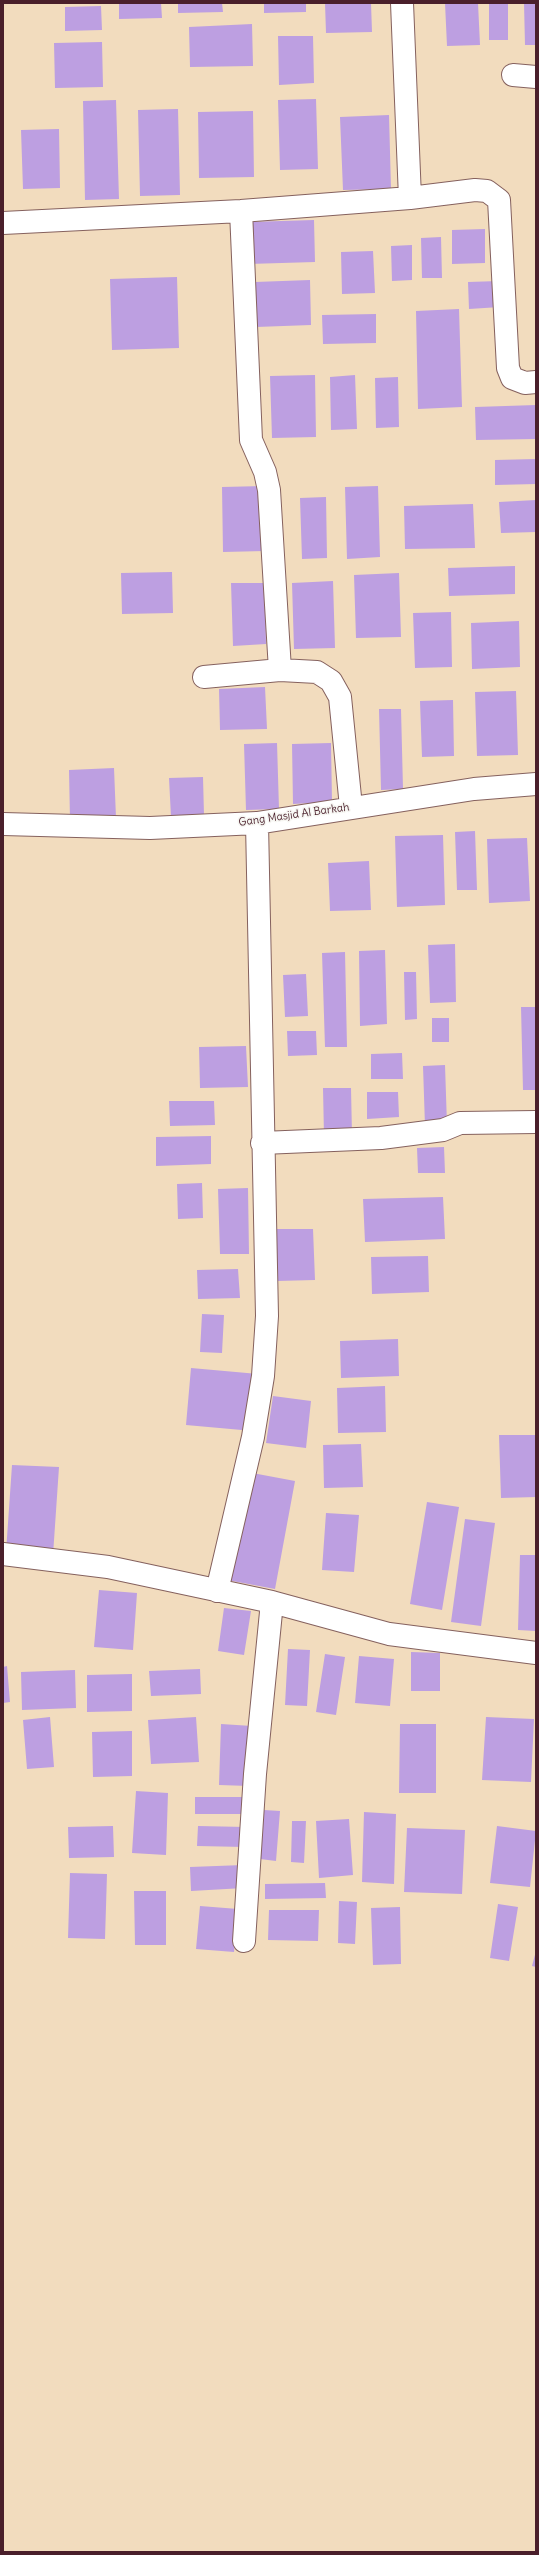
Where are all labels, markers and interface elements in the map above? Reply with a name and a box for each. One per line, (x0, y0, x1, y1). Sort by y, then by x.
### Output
street label: Gang Masjid Al Barkah (238, 801, 350, 829)

